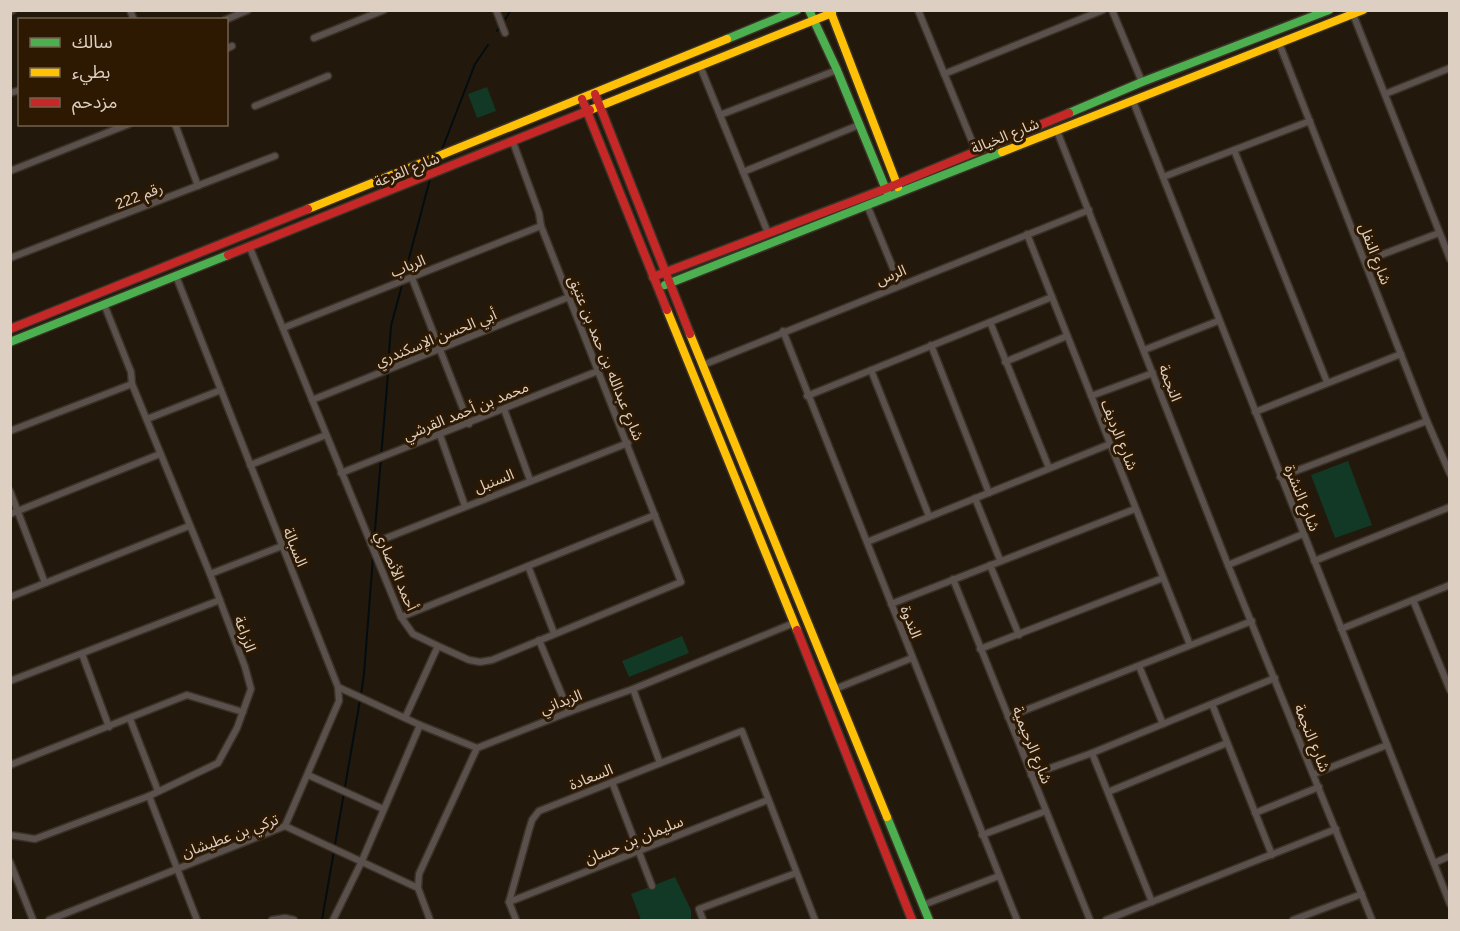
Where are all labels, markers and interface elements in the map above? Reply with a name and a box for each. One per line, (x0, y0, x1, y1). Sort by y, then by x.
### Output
legend (18, 18, 228, 126)
text: سالك (72, 32, 113, 52)
text: بطيء (72, 62, 110, 85)
text: مزدحم (72, 92, 117, 115)
street label: شارع الخيالة (968, 114, 1043, 161)
street label: شارع الفرعة (372, 149, 444, 194)
street label: رقم 222 (113, 179, 166, 215)
street label: شارع النفل (1352, 221, 1395, 289)
street label: الرباب (388, 251, 428, 281)
street label: الرس (873, 261, 909, 289)
street label: شارع عبدالله بن حمد بن عتيق (562, 273, 647, 444)
street label: أبي الحسن الإسكندري (373, 305, 500, 373)
street label: النجمة (1156, 362, 1185, 404)
street label: محمد بن أحمد القرشي (401, 378, 532, 447)
street label: شارع الرديف (1094, 397, 1141, 474)
street label: شارع النشرة (1278, 462, 1324, 535)
street label: السنبل (471, 465, 517, 497)
street label: السبالة (280, 525, 311, 569)
street label: أحمد الأنصاري (369, 528, 421, 615)
street label: الندوة (897, 603, 925, 641)
street label: الزراعة (230, 614, 260, 654)
street label: الزبداني (537, 686, 585, 721)
street label: شارع النجمة (1287, 701, 1334, 776)
street label: شارع الرحيمية (1005, 704, 1056, 788)
street label: السعادة (566, 760, 615, 793)
street label: تركي بن عطيشان (179, 810, 282, 864)
street label: سليمان بن حسان (582, 812, 686, 868)

